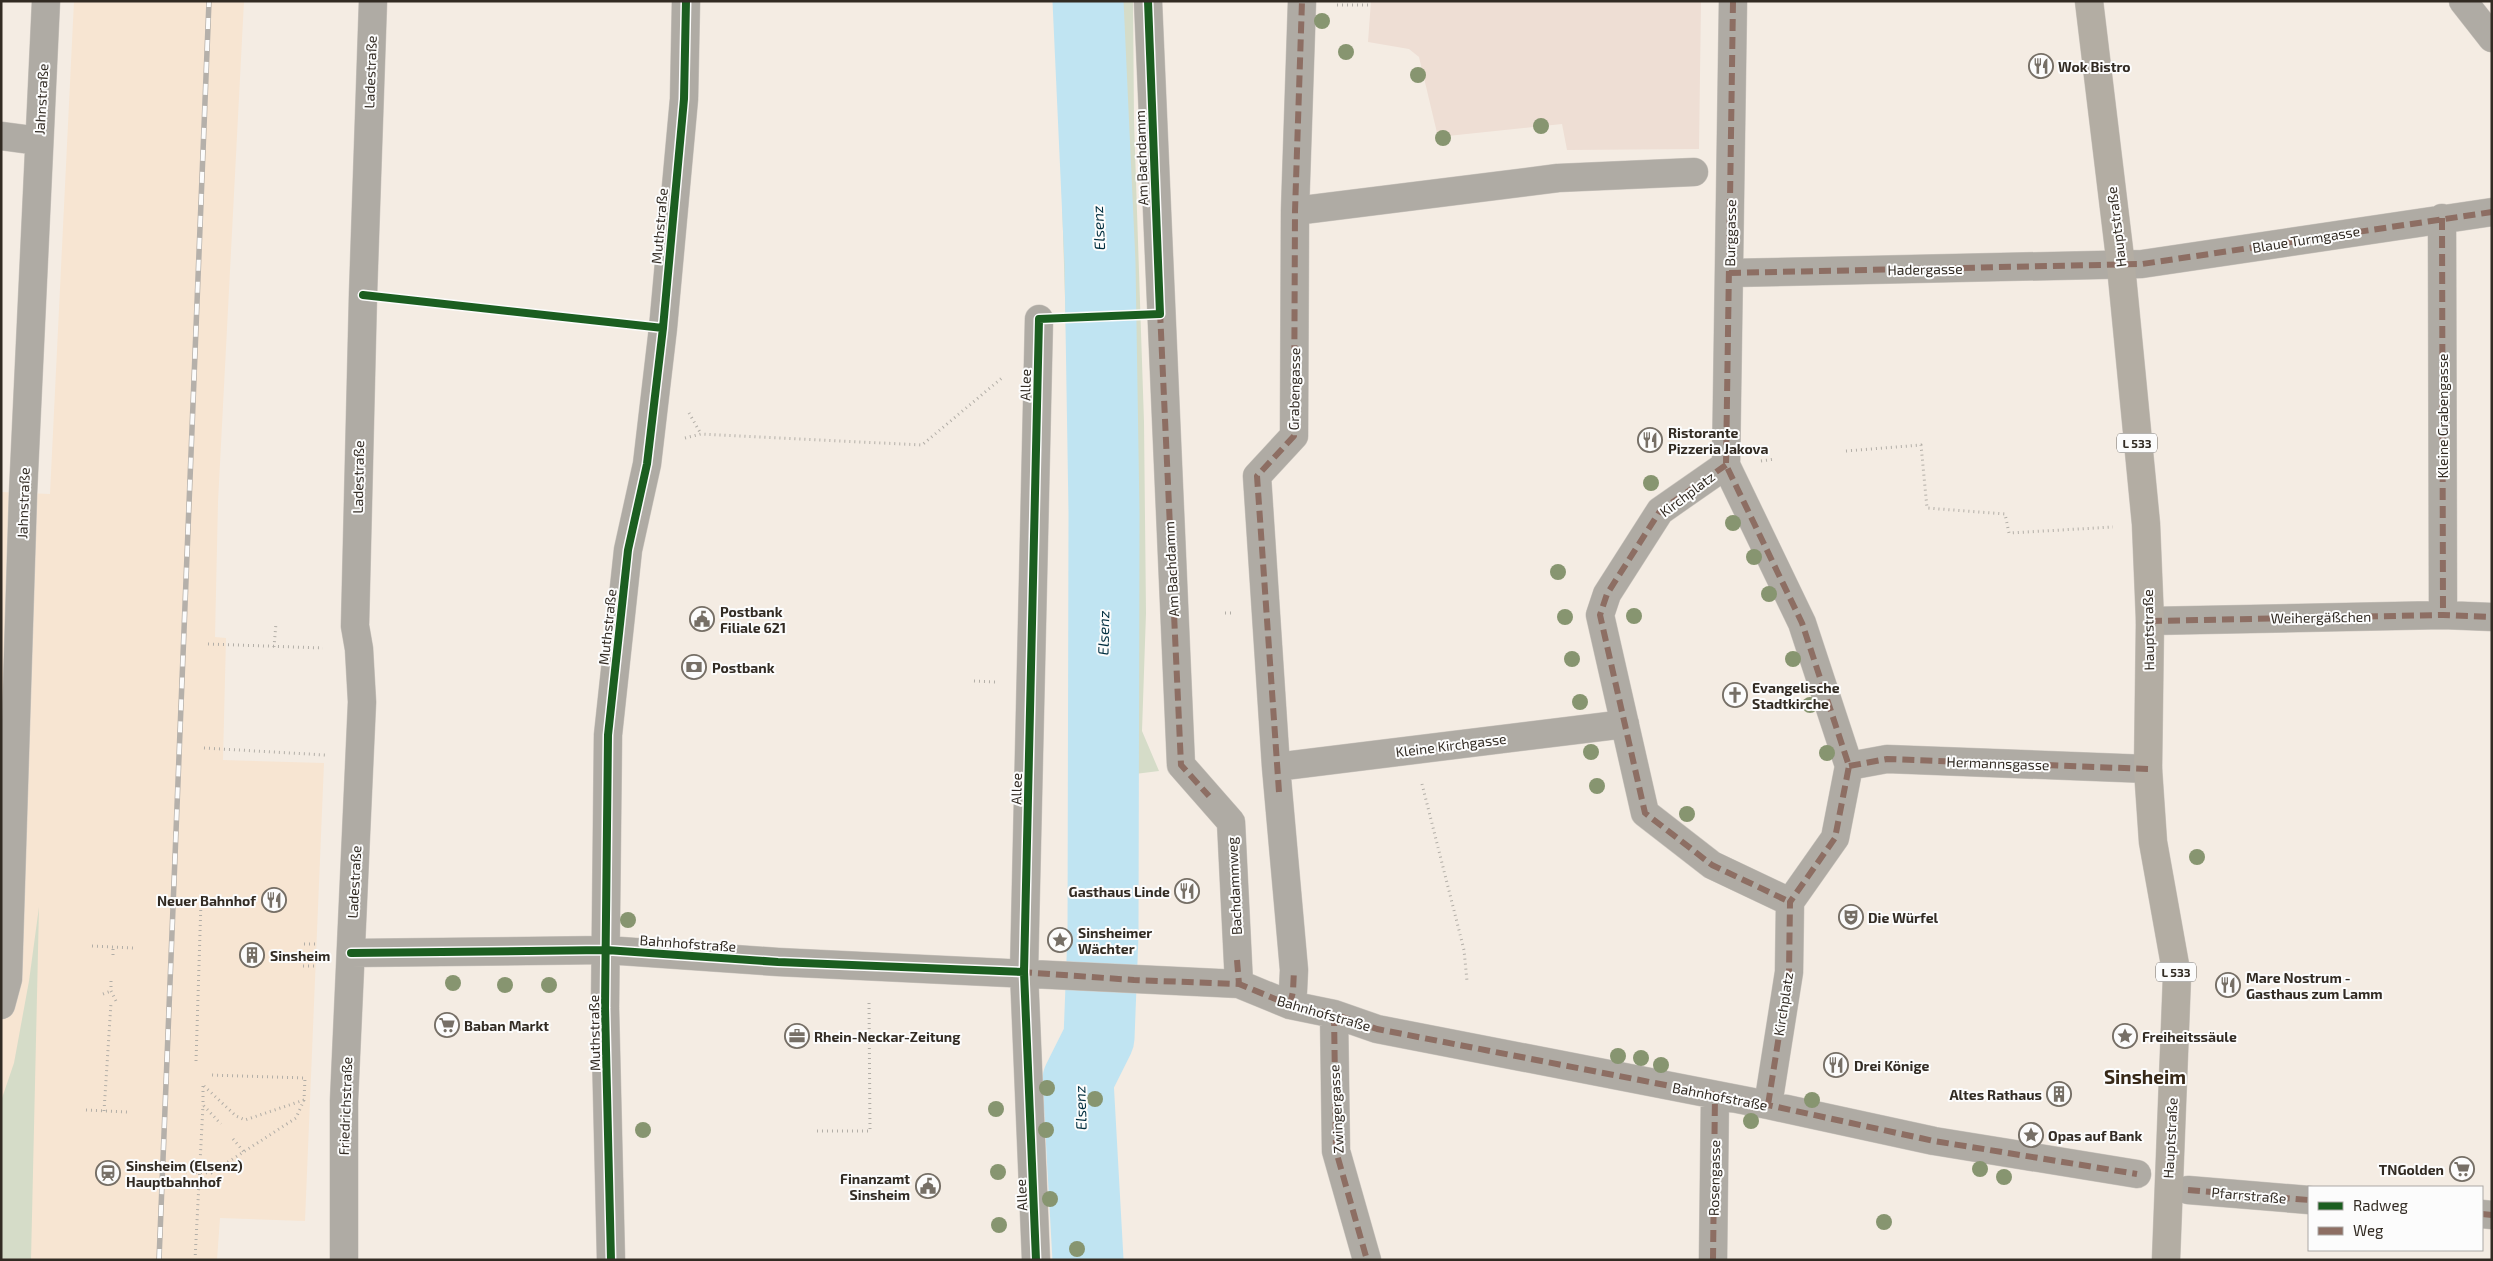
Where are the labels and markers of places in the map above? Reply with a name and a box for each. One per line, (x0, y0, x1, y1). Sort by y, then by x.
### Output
restaurant icon: Wok Bistro (2028, 53, 2054, 79)
place label: Wok Bistro (2058, 58, 2131, 75)
place label: Ristorante Pizzeria Jakova (1668, 424, 1768, 457)
restaurant icon: Ristorante Pizzeria Jakova (1637, 427, 1663, 453)
place label: Postbank Filiale 621 (720, 603, 786, 636)
public building icon: Postbank Filiale 621 (689, 606, 715, 632)
bank icon: Postbank (681, 654, 707, 680)
place label: Postbank (712, 659, 775, 676)
place label: Evangelische Stadtkirche (1752, 679, 1840, 712)
church icon: Evangelische Stadtkirche (1722, 682, 1748, 708)
restaurant icon: Gasthaus Linde (1174, 878, 1200, 904)
place label: Gasthaus Linde (1069, 883, 1170, 900)
restaurant icon: Neuer Bahnhof (261, 887, 287, 913)
place label: Neuer Bahnhof (157, 892, 256, 909)
theatre icon: Die Würfel (1838, 904, 1864, 930)
place label: Die Würfel (1868, 909, 1939, 926)
place label: Sinsheimer Wächter (1078, 924, 1152, 957)
place icon: Sinsheimer Wächter (1047, 927, 1073, 953)
building icon: Sinsheim (239, 942, 265, 968)
place label: Sinsheim (270, 947, 330, 964)
place label: Mare Nostrum - Gasthaus zum Lamm (2246, 969, 2383, 1002)
restaurant icon: Mare Nostrum - Gasthaus zum Lamm (2215, 972, 2241, 998)
supermarket icon: Baban Markt (434, 1012, 460, 1038)
place label: Baban Markt (464, 1017, 549, 1034)
office icon: Rhein-Neckar-Zeitung (784, 1023, 810, 1049)
place icon: Freiheitssäule (2112, 1023, 2138, 1049)
place label: Rhein-Neckar-Zeitung (814, 1028, 960, 1045)
place label: Freiheitssäule (2142, 1028, 2237, 1045)
restaurant icon: Drei Könige (1823, 1052, 1849, 1078)
place label: Drei Könige (1854, 1057, 1929, 1074)
building icon: Altes Rathaus (2046, 1081, 2072, 1107)
place label: Altes Rathaus (1949, 1086, 2042, 1103)
place icon: Opas auf Bank (2018, 1122, 2044, 1148)
place label: Opas auf Bank (2048, 1127, 2143, 1144)
supermarket icon: TNGolden (2449, 1156, 2475, 1182)
place label: Sinsheim (Elsenz) Hauptbahnhof (126, 1157, 243, 1190)
station icon: Sinsheim (Elsenz) Hauptbahnhof (95, 1160, 121, 1186)
place label: TNGolden (2379, 1161, 2444, 1178)
place label: Finanzamt Sinsheim (840, 1170, 910, 1203)
public building icon: Finanzamt Sinsheim (915, 1173, 941, 1199)

